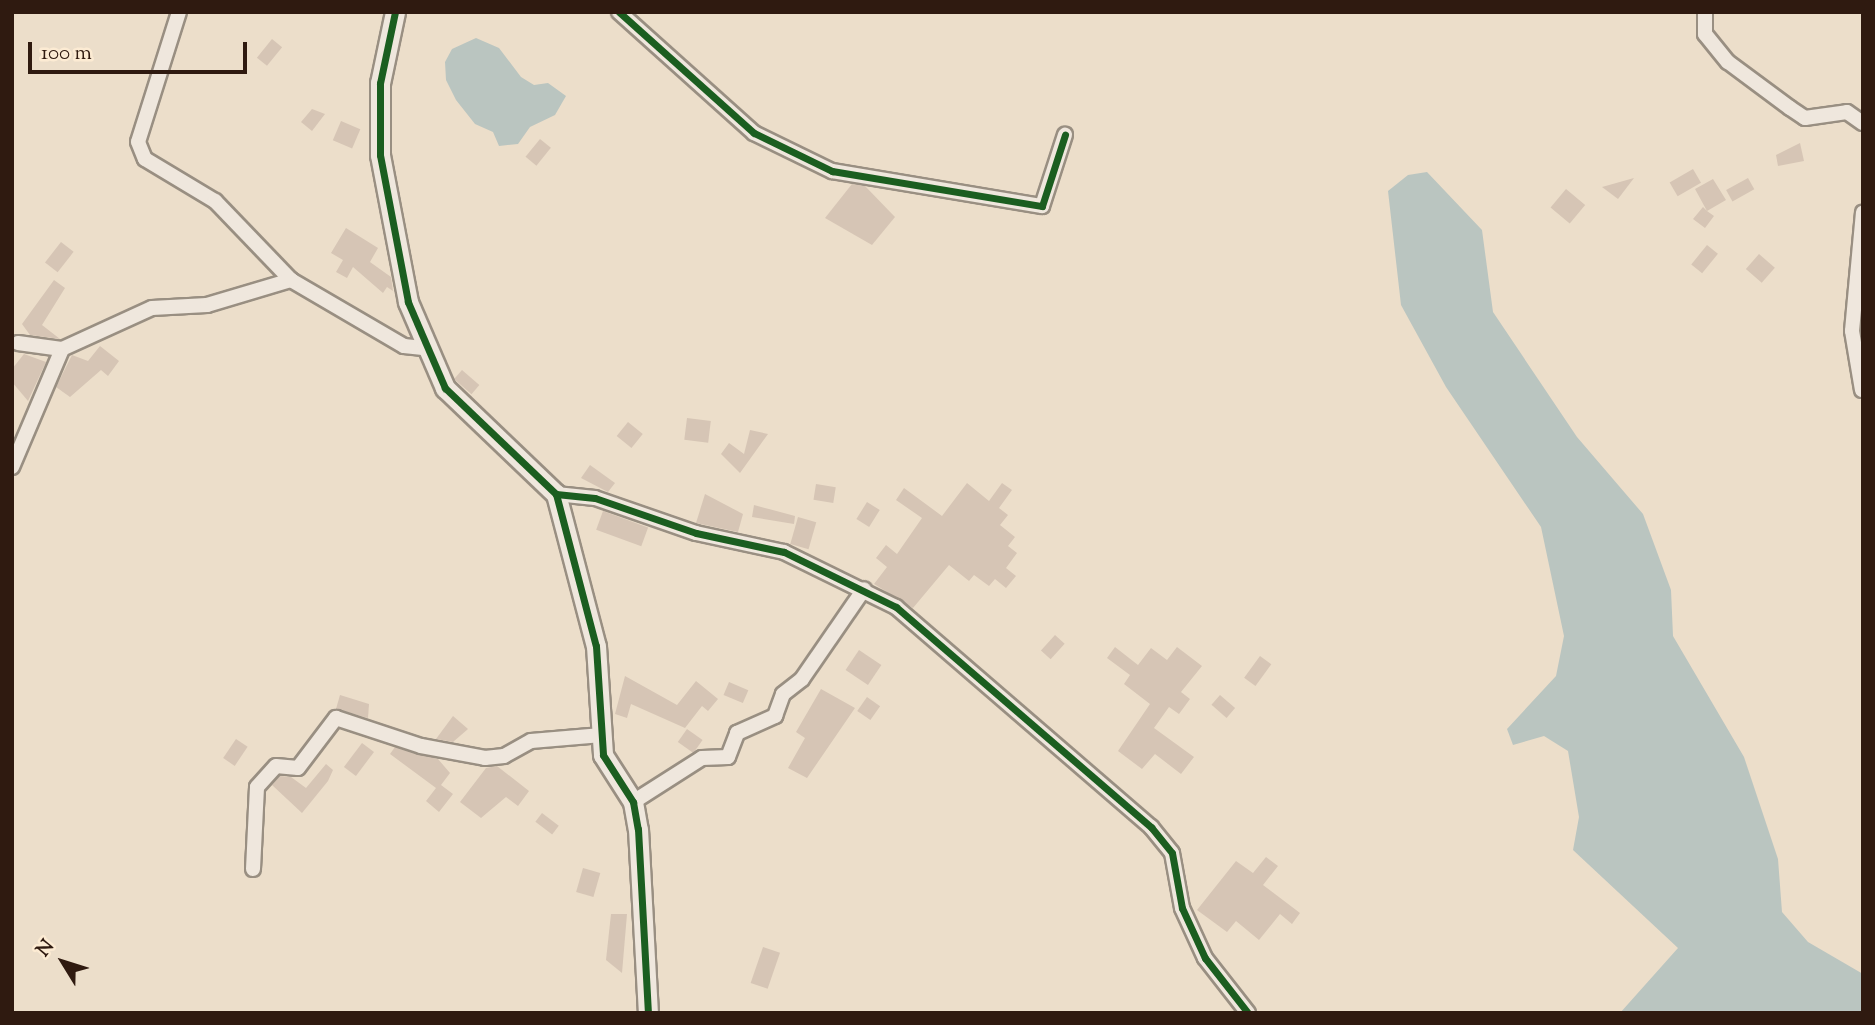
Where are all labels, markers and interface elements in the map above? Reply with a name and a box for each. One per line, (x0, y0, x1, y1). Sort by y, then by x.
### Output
scale bar (32, 28, 250, 72)
text: 100 m (41, 39, 92, 69)
north arrow (28, 927, 98, 997)
text: N (31, 934, 61, 963)

